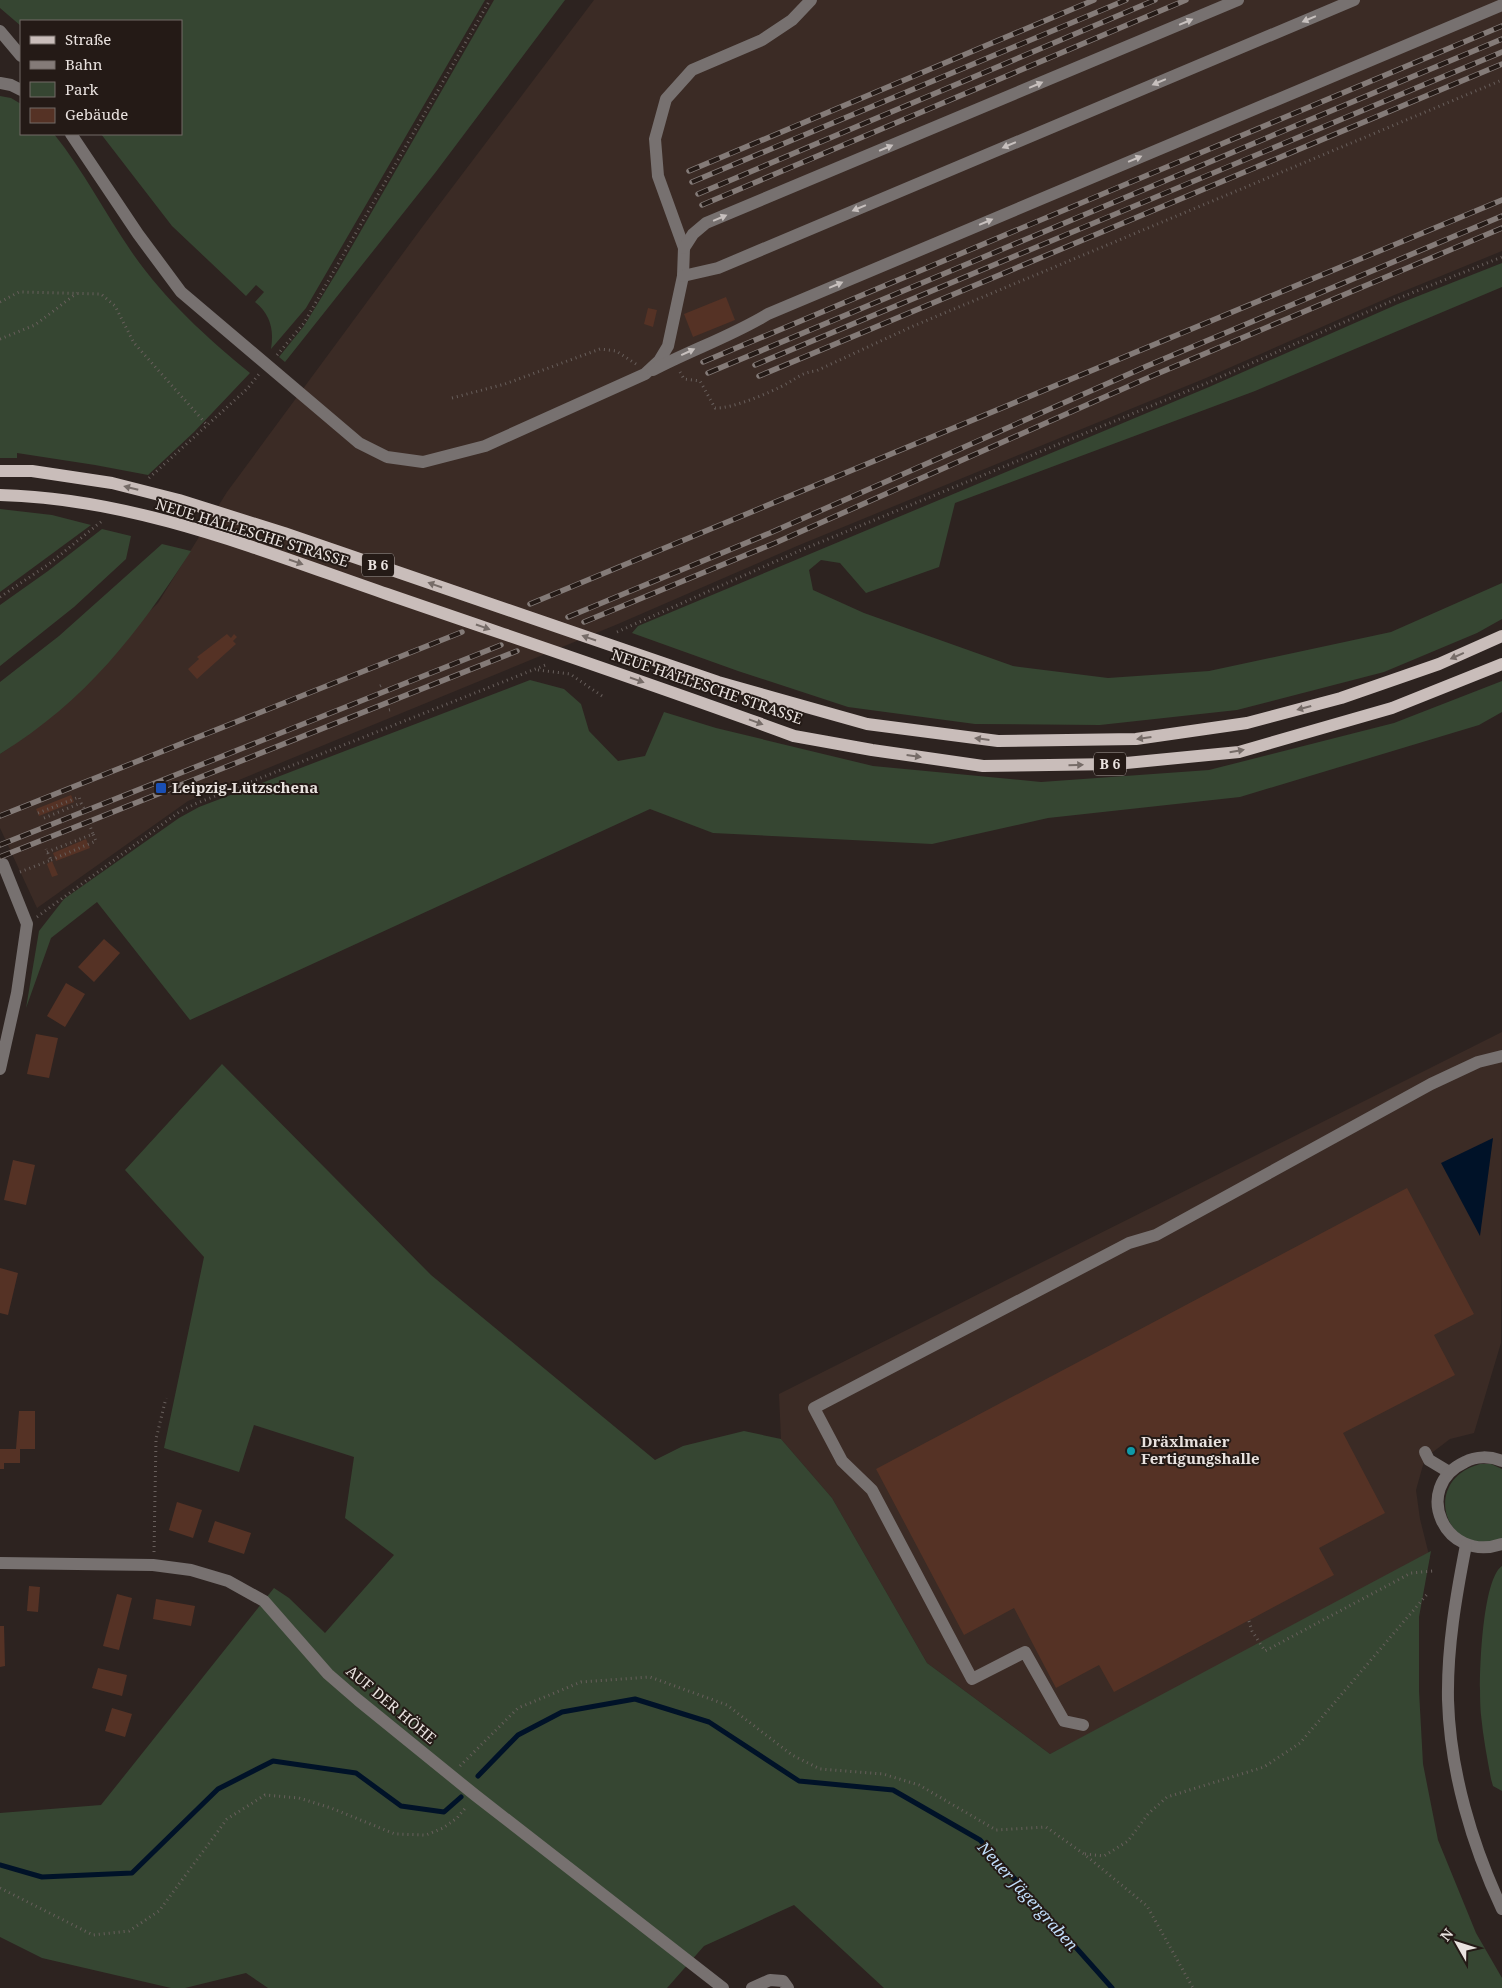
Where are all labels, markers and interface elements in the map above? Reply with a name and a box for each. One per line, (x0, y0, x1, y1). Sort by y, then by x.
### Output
one-way arrow (1301, 15, 1316, 23)
one-way arrow (1178, 18, 1193, 25)
legend (20, 20, 182, 135)
text: Straße (65, 29, 111, 49)
text: Bahn (65, 54, 103, 74)
one-way arrow (1151, 78, 1166, 86)
text: Park (65, 79, 99, 99)
one-way arrow (1029, 81, 1044, 89)
text: Gebäude (65, 104, 128, 124)
one-way arrow (1001, 141, 1016, 149)
one-way arrow (879, 143, 893, 151)
one-way arrow (1128, 155, 1142, 163)
one-way arrow (851, 204, 866, 212)
one-way arrow (713, 213, 727, 221)
one-way arrow (978, 218, 993, 226)
one-way arrow (829, 281, 843, 289)
one-way arrow (681, 348, 695, 356)
one-way arrow (123, 484, 138, 492)
street label: NEUE HALLESCHE STRASSE (153, 493, 351, 571)
road number: B 6 (362, 554, 394, 576)
one-way arrow (289, 559, 304, 567)
one-way arrow (428, 581, 443, 588)
one-way arrow (476, 623, 491, 631)
one-way arrow (581, 633, 596, 641)
street label: NEUE HALLESCHE STRASSE (609, 644, 806, 728)
one-way arrow (1450, 652, 1464, 660)
one-way arrow (629, 677, 644, 684)
one-way arrow (1296, 704, 1311, 712)
one-way arrow (748, 719, 763, 726)
one-way arrow (1136, 734, 1152, 742)
one-way arrow (974, 735, 990, 743)
one-way arrow (1230, 747, 1246, 755)
one-way arrow (906, 752, 922, 760)
road number: B 6 (1094, 752, 1126, 776)
one-way arrow (1068, 760, 1084, 768)
place label: Leipzig-Lützschena (172, 777, 318, 797)
marker: Leipzig-Lützschena (154, 781, 168, 795)
place label: Dräxlmaier Fertigungshalle (1141, 1431, 1260, 1468)
marker: Dräxlmaier Fertigungshalle (1125, 1445, 1137, 1457)
street label: AUF DER HÖHE (342, 1661, 441, 1748)
water label: Neuer Jägergraben (972, 1836, 1083, 1956)
north arrow (1432, 1918, 1482, 1968)
text: N (1436, 1924, 1457, 1945)

